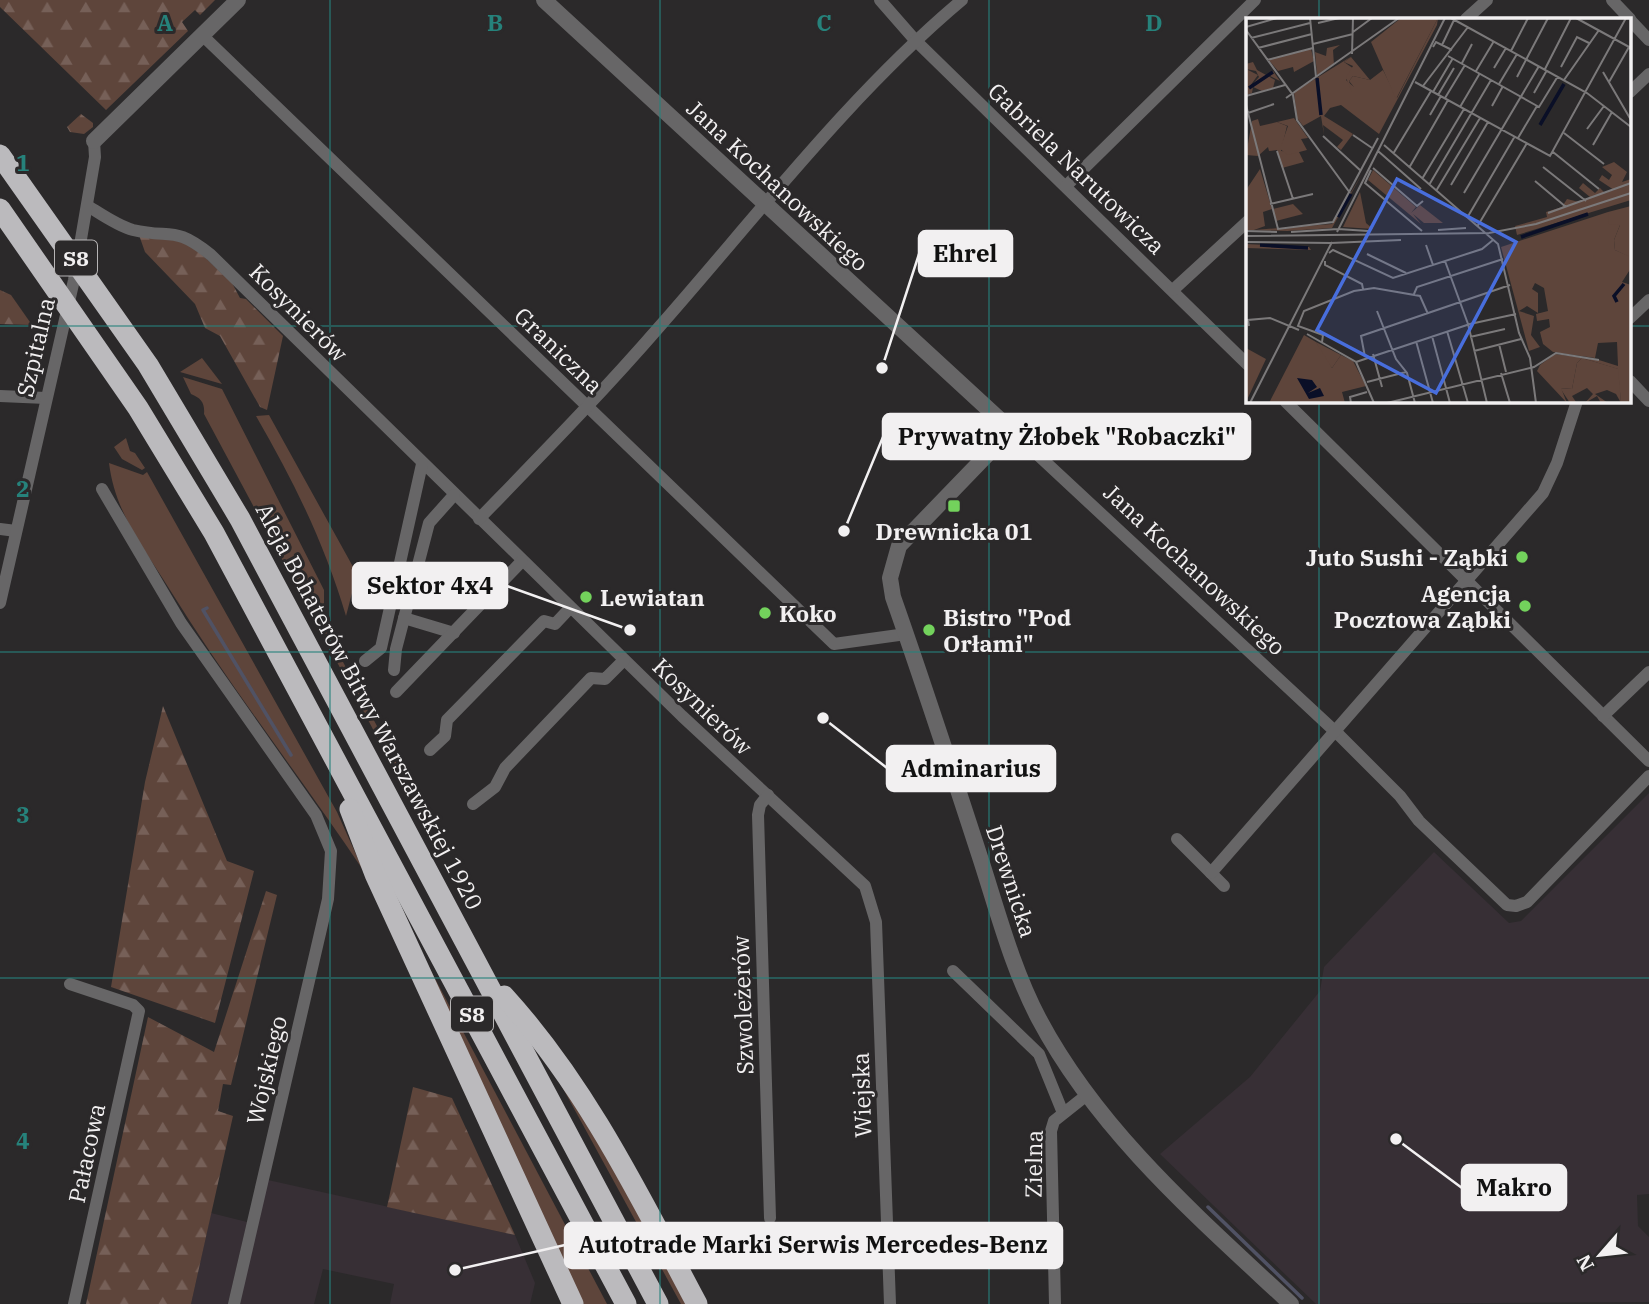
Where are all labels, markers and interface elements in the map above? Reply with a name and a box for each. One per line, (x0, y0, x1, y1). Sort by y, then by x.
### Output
text: A (157, 7, 173, 37)
text: B (487, 7, 503, 37)
text: C (816, 7, 832, 37)
text: D (1145, 7, 1163, 37)
inset map (1246, 18, 1632, 402)
street label: Gabriela Narutowicza (982, 76, 1172, 260)
street label: Jana Kochanowskiego (681, 93, 875, 277)
text: 1 (16, 147, 30, 177)
callout: Ehrel (919, 231, 1012, 276)
text: Ehrel (933, 237, 998, 269)
road number: S8 (55, 240, 97, 276)
street label: Kosynierów (243, 256, 355, 368)
street label: Szpitalna (9, 294, 61, 400)
street label: Graniczna (508, 300, 610, 400)
callout: Prywatny Żłobek "Robaczki" (883, 414, 1250, 459)
text: Prywatny Żłobek "Robaczki" (898, 420, 1236, 452)
text: 2 (16, 473, 30, 503)
street label: Jana Kochanowskiego (1098, 477, 1292, 661)
street label: Aleja Bohaterów Bitwy Warszawskiej 1920 (250, 498, 490, 914)
marker: Drewnicka 01 (946, 498, 962, 514)
place label: Drewnicka 01 (876, 516, 1032, 546)
place label: Juto Sushi - Ząbki (1306, 542, 1508, 572)
marker: Juto Sushi - Ząbki (1514, 549, 1530, 565)
callout: Sektor 4x4 (353, 563, 507, 608)
text: Sektor 4x4 (367, 569, 493, 601)
place label: Agencja Pocztowa Ząbki (1334, 578, 1511, 634)
place label: Lewiatan (600, 582, 705, 612)
marker: Lewiatan (578, 589, 594, 605)
place label: Koko (779, 598, 837, 628)
marker: Agencja Pocztowa Ząbki (1517, 598, 1533, 614)
place label: Bistro "Pod Orłami" (943, 602, 1071, 658)
marker: Koko (757, 605, 773, 621)
marker: Bistro "Pod Orłami" (921, 622, 937, 638)
street label: Kosynierów (647, 651, 759, 761)
callout: Adminarius (887, 746, 1055, 791)
text: Adminarius (901, 752, 1041, 784)
text: 3 (16, 799, 30, 829)
street label: Drewnicka (980, 821, 1044, 941)
street label: Szwoleżerów (725, 935, 759, 1075)
road number: S8 (451, 996, 493, 1032)
street label: Wojskiego (239, 1013, 293, 1127)
street label: Wiejska (845, 1052, 877, 1138)
street label: Pałacowa (61, 1101, 111, 1205)
text: 4 (16, 1125, 30, 1155)
street label: Zielna (1017, 1130, 1049, 1198)
callout: Makro (1462, 1165, 1566, 1210)
text: Makro (1476, 1171, 1552, 1203)
north arrow (1565, 1220, 1635, 1290)
callout: Autotrade Marki Serwis Mercedes-Benz (565, 1223, 1062, 1268)
text: Autotrade Marki Serwis Mercedes-Benz (579, 1228, 1047, 1260)
text: N (1571, 1251, 1599, 1275)

